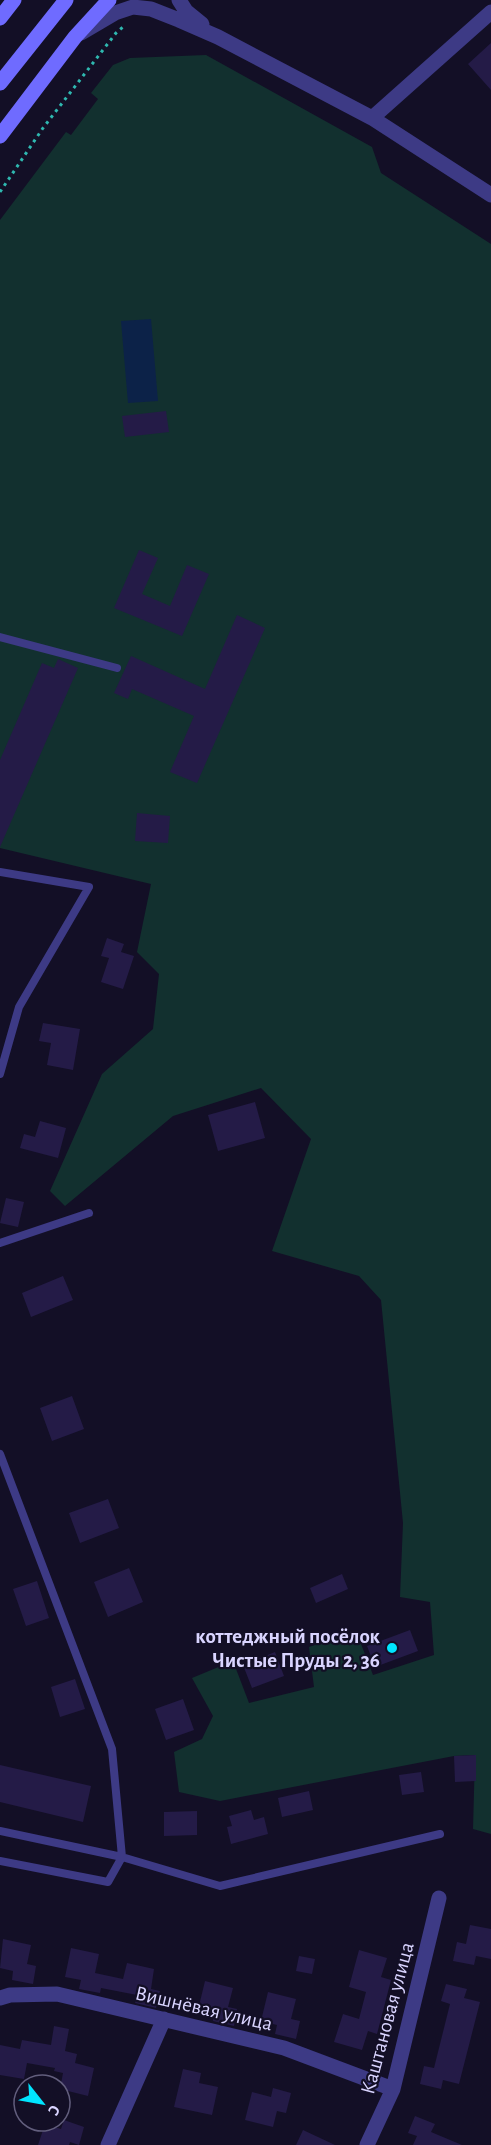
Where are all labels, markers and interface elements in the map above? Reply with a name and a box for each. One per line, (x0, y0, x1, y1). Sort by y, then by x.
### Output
place label: коттеджный посёлок Чистые Пруды 2, 36 (195, 1626, 381, 1671)
marker: коттеджный посёлок Чистые Пруды 2, 36 (385, 1641, 399, 1655)
street label: Каштановая улица (357, 1939, 418, 2096)
street label: Вишнёвая улица (133, 1982, 275, 2035)
north arrow (12, 2073, 72, 2133)
text: С (45, 2102, 63, 2118)

